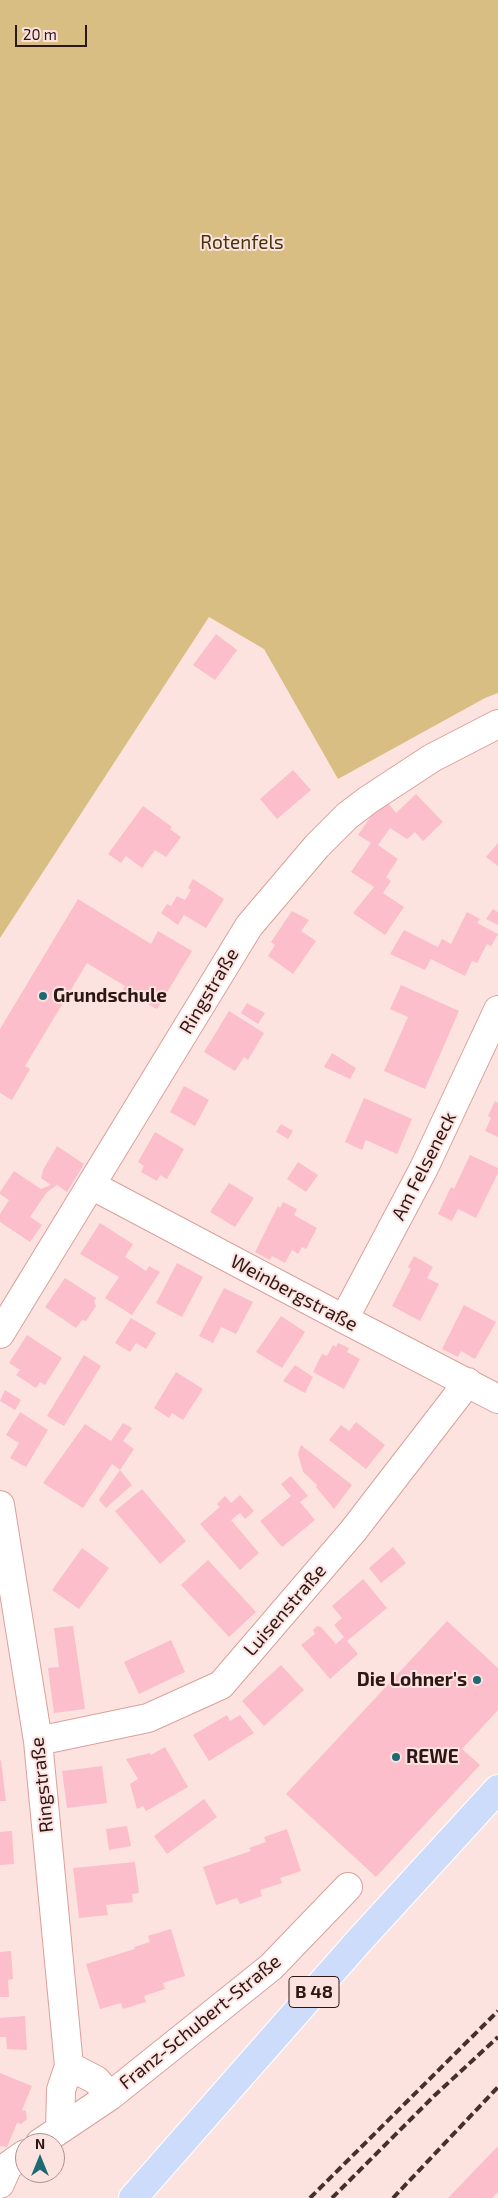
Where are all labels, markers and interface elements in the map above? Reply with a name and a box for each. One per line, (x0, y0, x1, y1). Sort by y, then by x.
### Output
scale bar (18, 15, 90, 47)
text: 20 m (23, 25, 57, 43)
park label: Rotenfels (200, 232, 284, 254)
street label: Ringstraße (174, 944, 244, 1038)
place label: Grundschule (53, 985, 167, 1007)
marker: Grundschule (37, 990, 49, 1002)
street label: Am Felseneck (387, 1108, 461, 1224)
street label: Weinbergstraße (227, 1250, 361, 1336)
street label: Luisenstraße (239, 1559, 331, 1661)
place label: Die Lohner's (357, 1669, 467, 1691)
marker: Die Lohner's (471, 1674, 483, 1686)
street label: Ringstraße (26, 1736, 58, 1834)
place label: REWE (406, 1746, 459, 1768)
marker: REWE (390, 1751, 402, 1763)
street label: Franz-Schubert-Straße (115, 1950, 285, 2094)
road number: B 48 (289, 1976, 339, 2008)
north arrow (15, 2133, 65, 2183)
text: N (35, 2135, 45, 2152)

